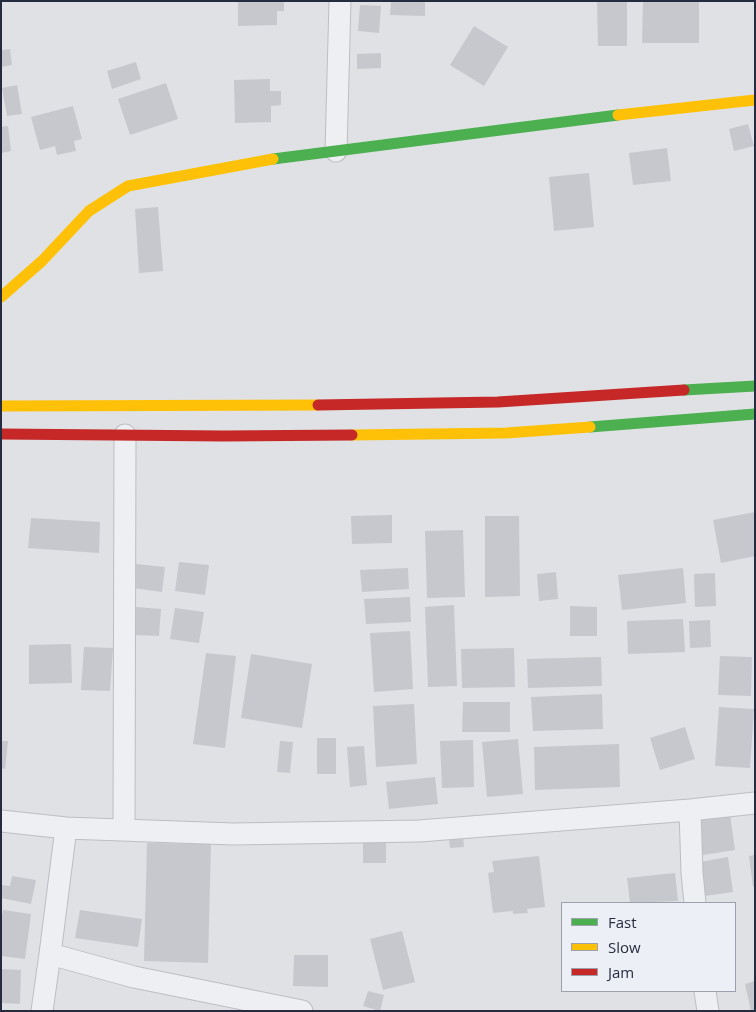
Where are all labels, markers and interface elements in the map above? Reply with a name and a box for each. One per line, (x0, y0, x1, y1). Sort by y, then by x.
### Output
legend (561, 902, 736, 992)
text: Fast (608, 912, 637, 932)
text: Slow (608, 937, 641, 957)
text: Jam (608, 962, 634, 982)

